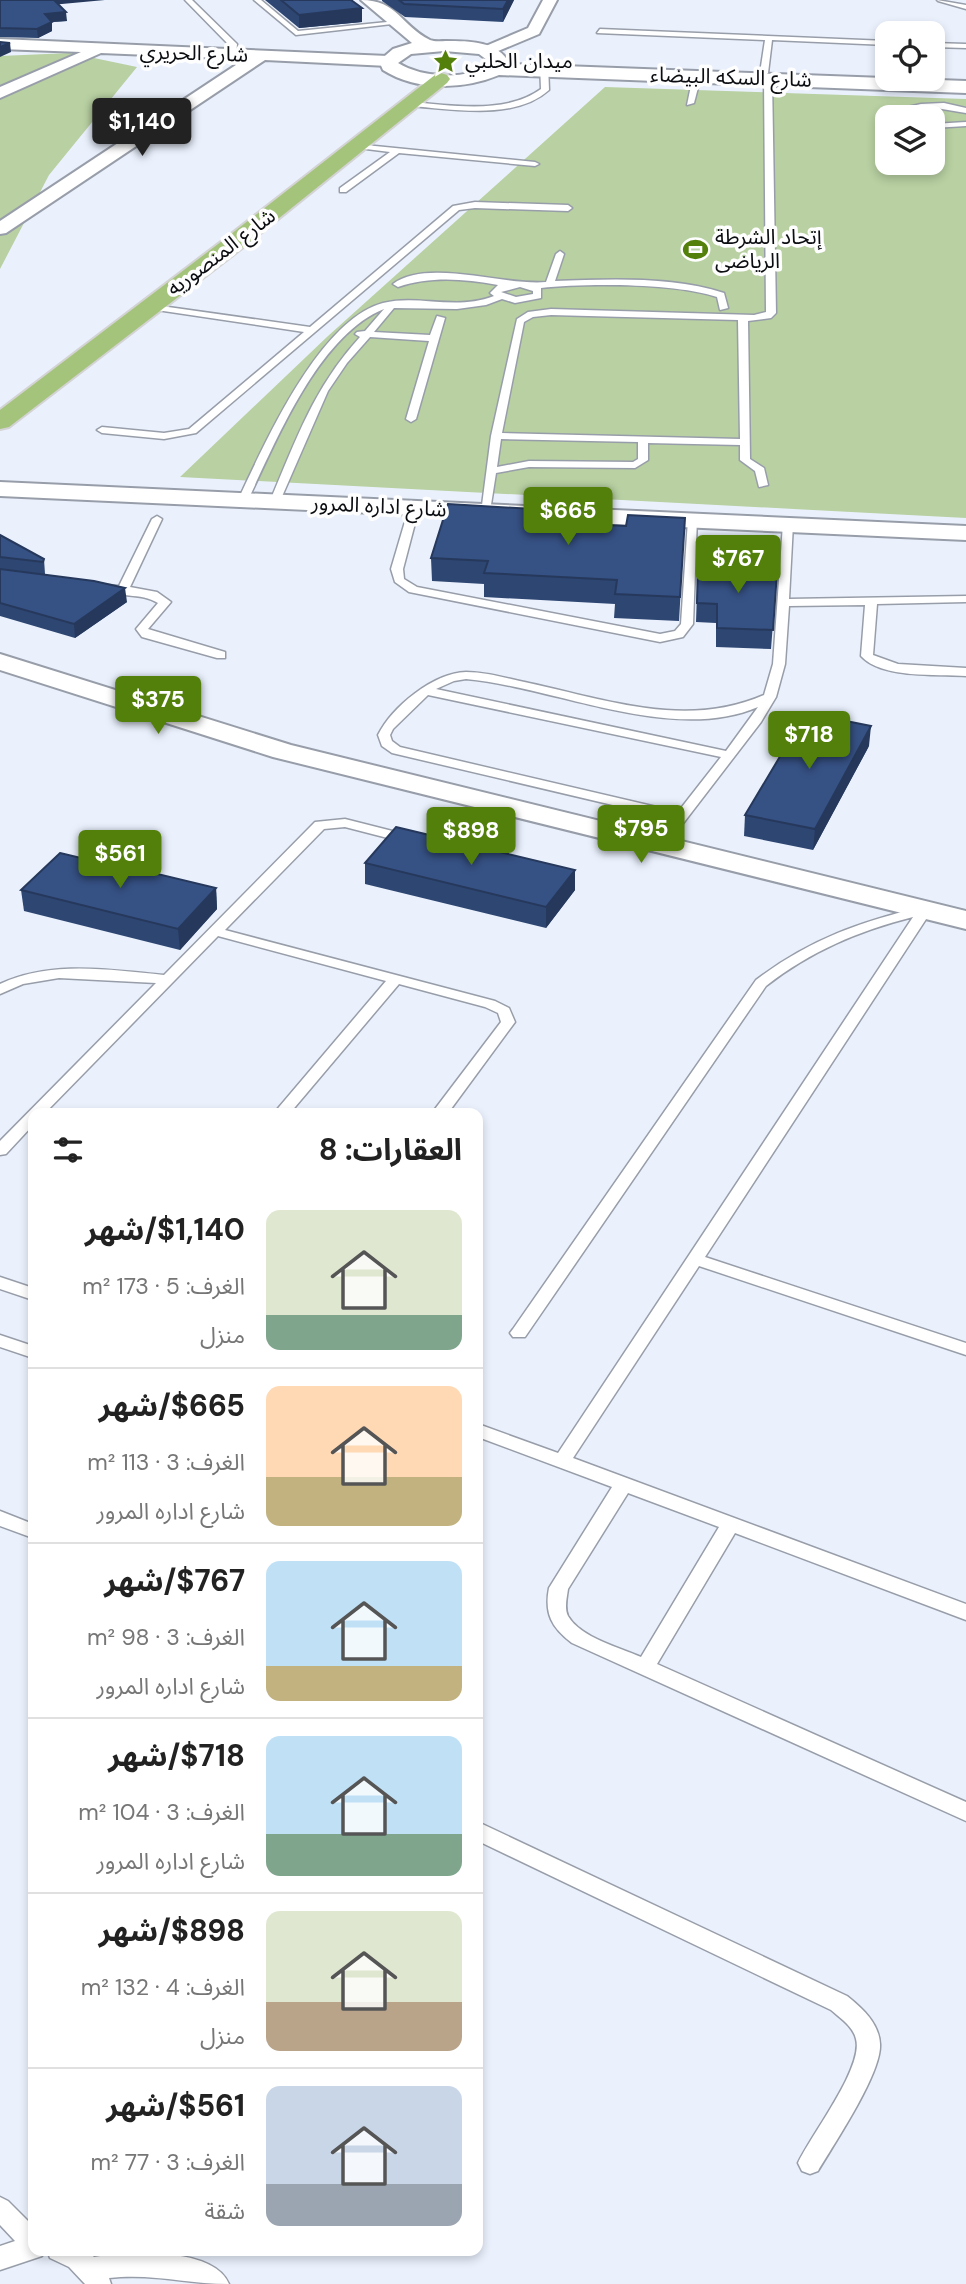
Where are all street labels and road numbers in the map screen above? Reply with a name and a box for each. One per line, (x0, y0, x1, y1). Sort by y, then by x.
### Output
street label: شارع الحريري (139, 37, 249, 71)
street label: شارع السكه البيضاء (650, 60, 812, 95)
street label: شارع المنصوريه (161, 202, 282, 303)
street label: شارع اداره المرور (310, 488, 447, 525)

